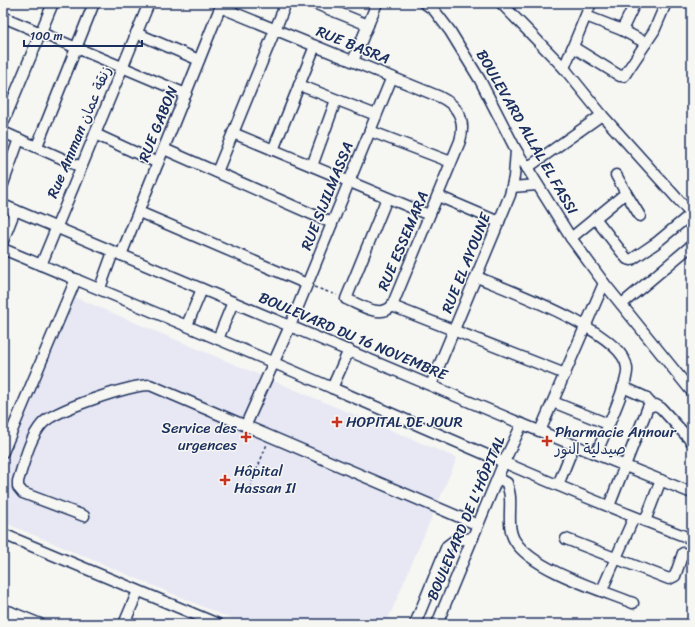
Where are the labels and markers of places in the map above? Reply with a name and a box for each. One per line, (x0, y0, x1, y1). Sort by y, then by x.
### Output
place label: HOPITAL DE JOUR (346, 409, 463, 435)
place label: Service des urgences (161, 415, 237, 458)
marker: HOPITAL DE JOUR (331, 416, 343, 428)
place label: Pharmacie Annour صيدلية النور (554, 419, 677, 462)
marker: Service des urgences (240, 431, 252, 443)
marker: Pharmacie Annour صيدلية النور (542, 436, 552, 446)
place label: Hôpital Hassan II (234, 458, 296, 501)
marker: Hôpital Hassan II (219, 474, 231, 486)

